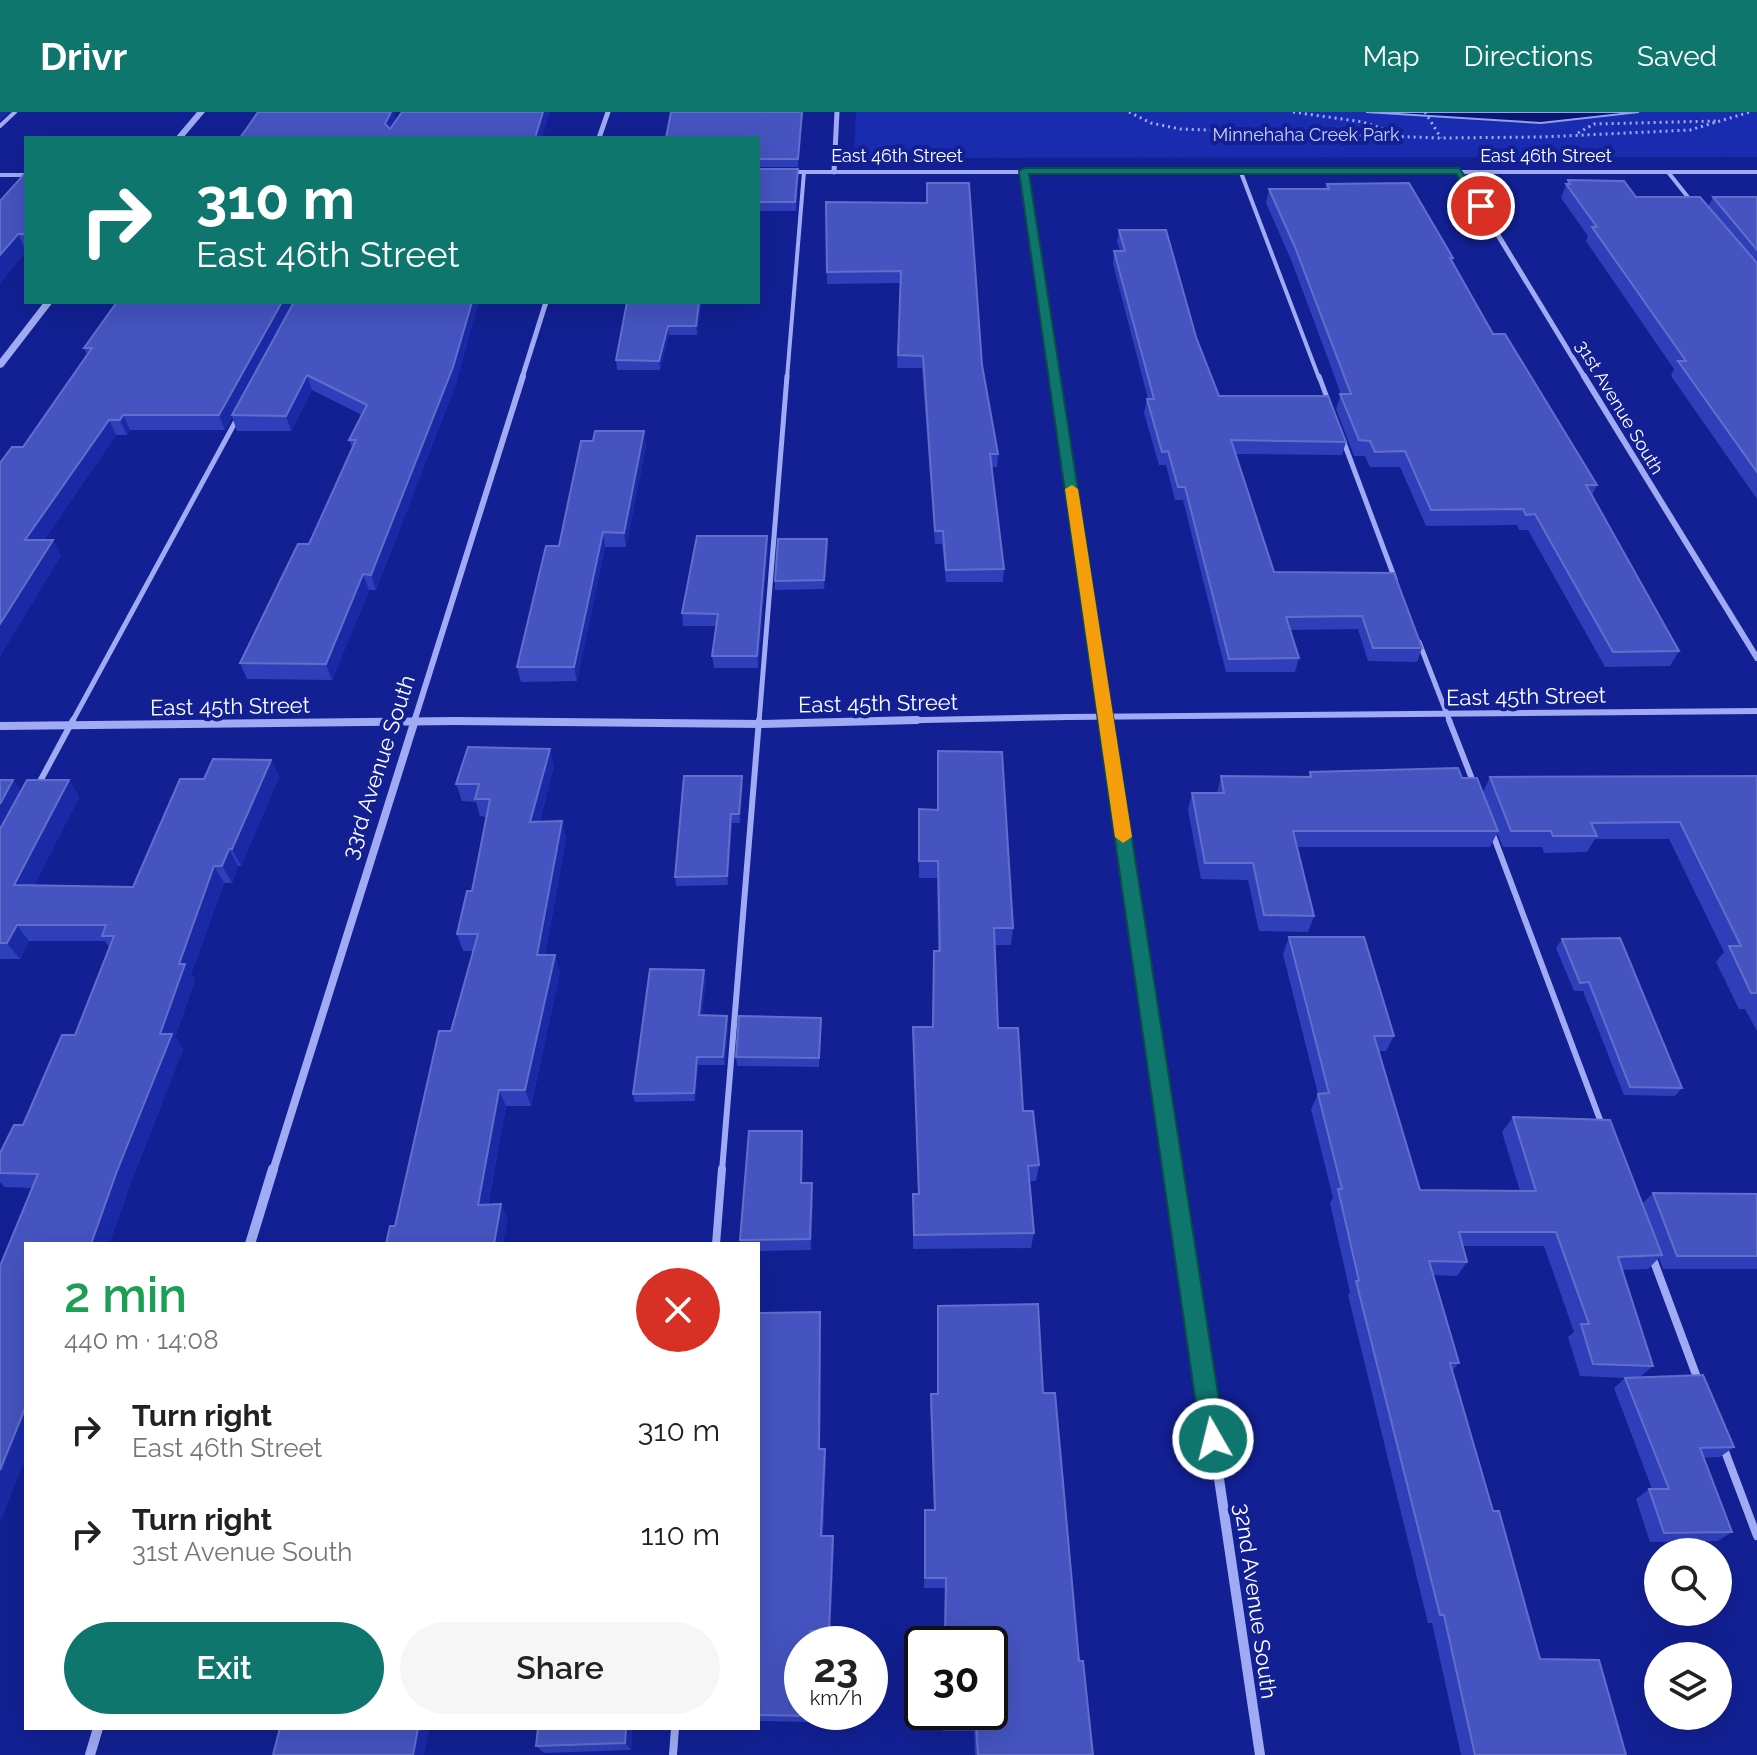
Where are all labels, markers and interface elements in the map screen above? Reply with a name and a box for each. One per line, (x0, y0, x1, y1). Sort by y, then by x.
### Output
text: Drivr (40, 34, 127, 79)
text: Map (1363, 40, 1420, 73)
text: Directions (1464, 40, 1593, 73)
text: Saved (1637, 40, 1717, 73)
park label: Minnehaha Creek Park (1213, 124, 1400, 145)
street label: East 46th Street (831, 145, 963, 166)
street label: East 46th Street (1480, 145, 1612, 166)
text: 310 m (196, 166, 355, 232)
icon: right (64, 168, 168, 272)
pin (1447, 172, 1515, 240)
icon: arrive (1459, 184, 1503, 228)
text: East 46th Street (196, 233, 459, 275)
street label: 31st Avenue South (1572, 336, 1668, 478)
street label: 33rd Avenue South (336, 672, 420, 862)
street label: East 45th Street (1446, 682, 1607, 710)
street label: East 45th Street (798, 689, 959, 717)
street label: East 45th Street (150, 692, 311, 720)
text: 2 min (64, 1267, 187, 1323)
button: close (636, 1268, 720, 1352)
text: 440 m · 14:08 (64, 1325, 219, 1355)
position arrow (1171, 1397, 1255, 1481)
text: Turn right (132, 1398, 272, 1433)
icon: right (64, 1408, 108, 1452)
text: 310 m (638, 1413, 720, 1448)
text: East 46th Street (132, 1433, 322, 1463)
text: Turn right (132, 1502, 272, 1537)
street label: 32nd Avenue South (1229, 1502, 1283, 1700)
icon: right (64, 1512, 108, 1556)
text: 110 m (641, 1517, 720, 1552)
text: 31st Avenue South (132, 1537, 353, 1567)
map controls (1644, 1538, 1732, 1730)
button: search (1644, 1538, 1732, 1626)
button: Exit (64, 1622, 384, 1714)
button: Share (400, 1622, 720, 1714)
speed limit sign: 30 (904, 1626, 1008, 1730)
button: layers (1644, 1642, 1732, 1730)
text: 23 (814, 1644, 858, 1691)
text: km/h (810, 1686, 862, 1710)

